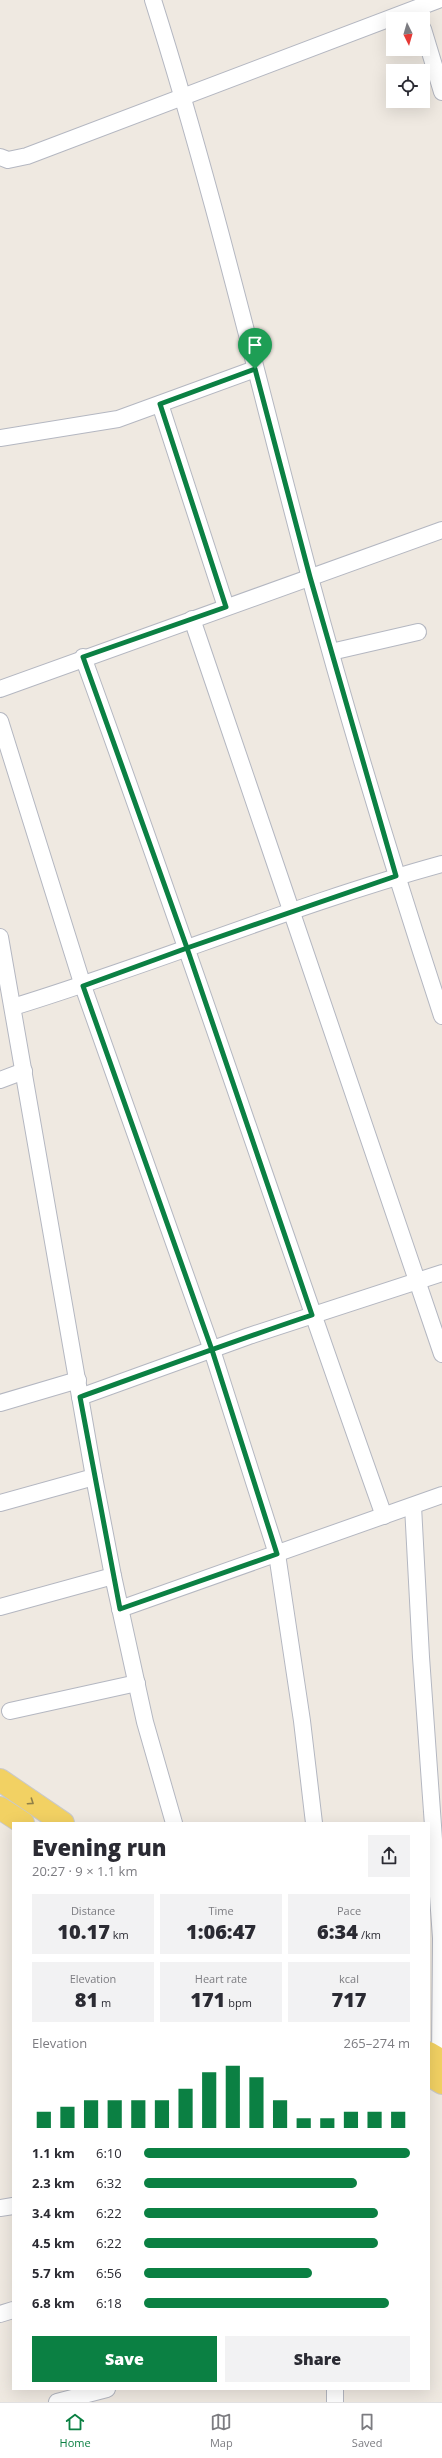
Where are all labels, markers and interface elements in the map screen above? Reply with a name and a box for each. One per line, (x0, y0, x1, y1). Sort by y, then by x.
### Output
north arrow (386, 12, 430, 56)
map controls (386, 12, 430, 108)
button: locate (386, 64, 430, 108)
pin (238, 328, 272, 369)
icon: arrive (244, 334, 266, 356)
one-way arrow (27, 1797, 34, 1804)
text: Evening run (32, 1832, 167, 1862)
button: share (368, 1835, 410, 1877)
text: 20:27 · 9 × 1.1 km (32, 1862, 137, 1880)
text: Distance (71, 1903, 115, 1918)
text: Time (208, 1903, 234, 1918)
text: Pace (337, 1903, 361, 1918)
text: 10.17 (57, 1918, 110, 1945)
text: 1:06:47 (186, 1918, 256, 1945)
text: 6:34 (317, 1918, 358, 1945)
text: km (110, 1927, 129, 1942)
text: /km (358, 1927, 381, 1942)
text: Elevation (70, 1971, 116, 1986)
text: Heart rate (195, 1971, 247, 1986)
text: kcal (339, 1971, 359, 1986)
text: 81 (75, 1986, 98, 2013)
text: 171 (190, 1986, 225, 2013)
text: 717 (331, 1986, 367, 2013)
text: m (98, 1995, 111, 2010)
text: bpm (225, 1995, 252, 2010)
text: Elevation (32, 2034, 87, 2052)
text: 265–274 m (343, 2034, 410, 2052)
text: 1.1 km (32, 2144, 75, 2162)
text: 6:10 (96, 2144, 122, 2162)
text: 2.3 km (32, 2174, 75, 2192)
text: 6:32 (96, 2174, 122, 2192)
text: 3.4 km (32, 2204, 75, 2222)
text: 6:22 (96, 2204, 122, 2222)
text: 4.5 km (32, 2234, 75, 2252)
text: 6:22 (96, 2234, 122, 2252)
text: 5.7 km (32, 2264, 75, 2282)
text: 6:56 (96, 2264, 122, 2282)
text: 6.8 km (32, 2294, 75, 2312)
text: 6:18 (96, 2294, 122, 2312)
button: Save (32, 2336, 217, 2382)
button: Share (225, 2336, 410, 2382)
tab: Home (60, 2411, 91, 2450)
tab: Map (210, 2411, 233, 2450)
tab: Saved (352, 2411, 382, 2450)

